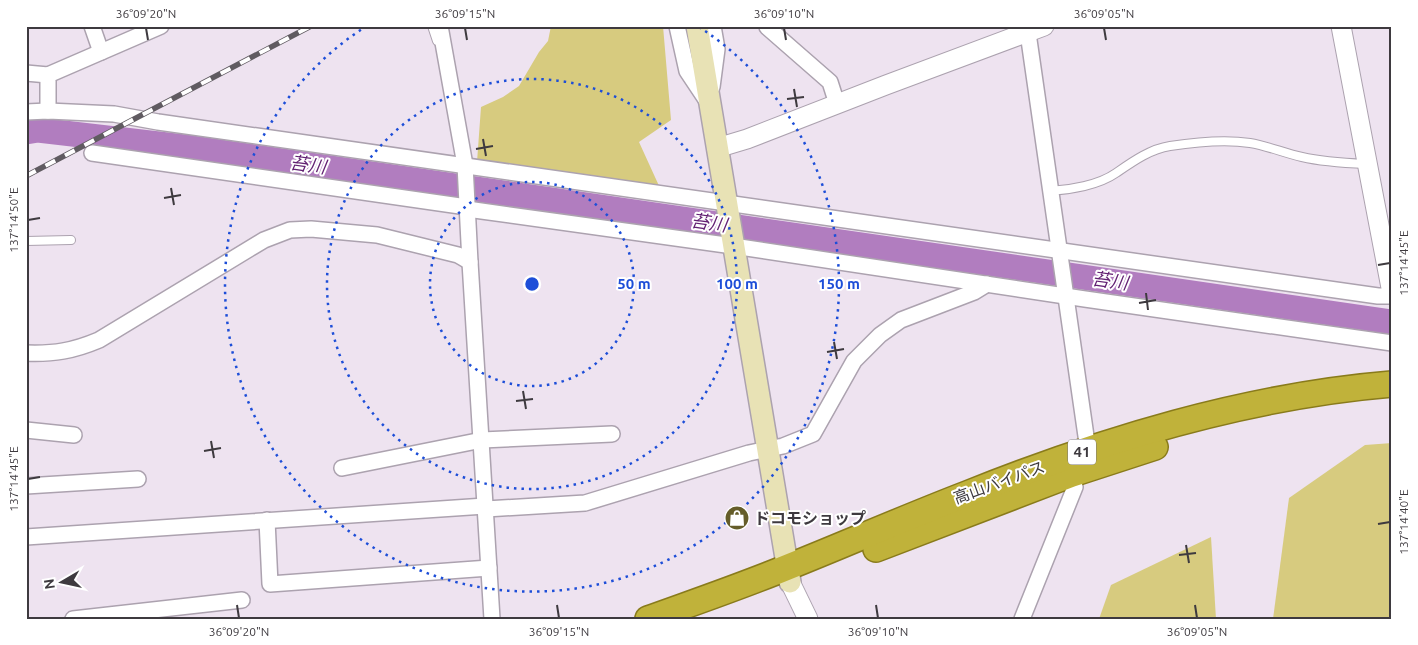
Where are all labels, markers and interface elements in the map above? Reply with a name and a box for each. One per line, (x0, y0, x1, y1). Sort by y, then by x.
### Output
text: 36°09'20"N (116, 7, 176, 20)
text: 36°09'15"N (435, 7, 495, 20)
text: 36°09'10"N (754, 7, 814, 20)
text: 36°09'05"N (1074, 7, 1134, 20)
water label: 苔川 (289, 152, 329, 177)
text: 137°14'50"E (7, 187, 20, 253)
water label: 苔川 (690, 210, 730, 235)
text: 137°14'45"E (1397, 230, 1410, 296)
water label: 苔川 (1091, 268, 1131, 293)
centre of rings (523, 275, 541, 293)
text: 50 m (617, 275, 651, 292)
text: 100 m (716, 275, 758, 292)
text: 150 m (818, 275, 860, 292)
road number: 41 (1068, 440, 1096, 464)
text: 137°14'45"E (7, 446, 20, 512)
street label: 高山バイパス (951, 457, 1047, 507)
text: 137°14'40"E (1397, 489, 1410, 555)
shop icon: ドコモショップ (724, 505, 750, 531)
place label: ドコモショップ (754, 509, 866, 527)
north arrow (38, 558, 88, 608)
text: N (40, 578, 58, 590)
text: 36°09'20"N (209, 625, 269, 638)
text: 36°09'15"N (529, 625, 589, 638)
text: 36°09'10"N (848, 625, 908, 638)
text: 36°09'05"N (1167, 625, 1227, 638)

